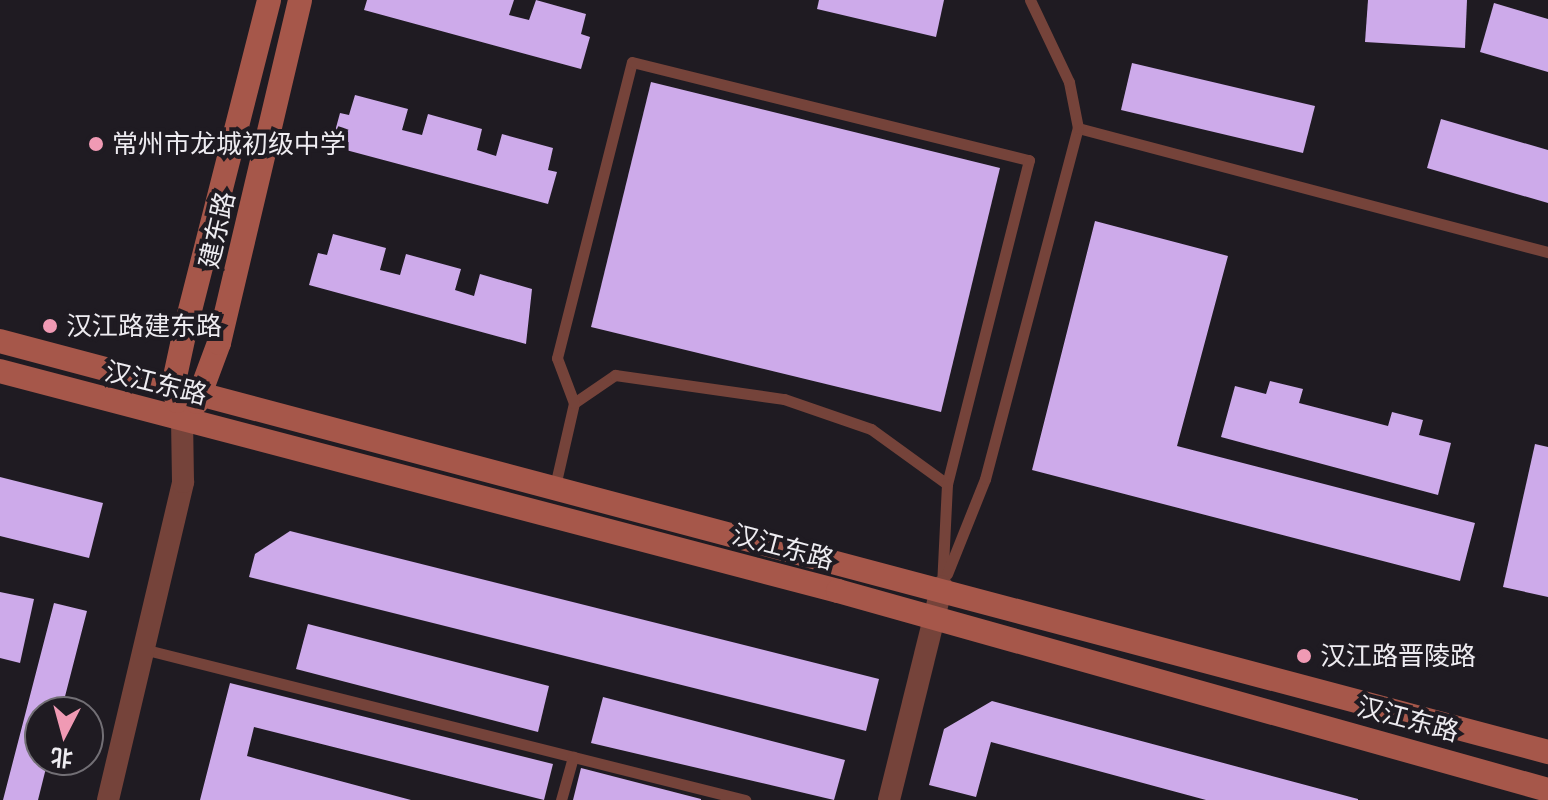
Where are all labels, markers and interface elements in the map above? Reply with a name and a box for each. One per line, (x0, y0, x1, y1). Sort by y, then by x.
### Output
place label: 常州市龙城初级中学 (112, 128, 346, 160)
marker: 常州市龙城初级中学 (87, 135, 105, 153)
street label: 建东路 (193, 188, 241, 272)
place label: 汉江路建东路 (66, 310, 222, 342)
marker: 汉江路建东路 (41, 317, 59, 335)
street label: 汉江东路 (102, 355, 210, 411)
street label: 汉江东路 (729, 518, 837, 576)
place label: 汉江路晋陵路 (1320, 640, 1476, 672)
marker: 汉江路晋陵路 (1295, 647, 1313, 665)
street label: 汉江东路 (1354, 690, 1462, 748)
north arrow (24, 696, 104, 776)
text: 北 (49, 743, 74, 773)

